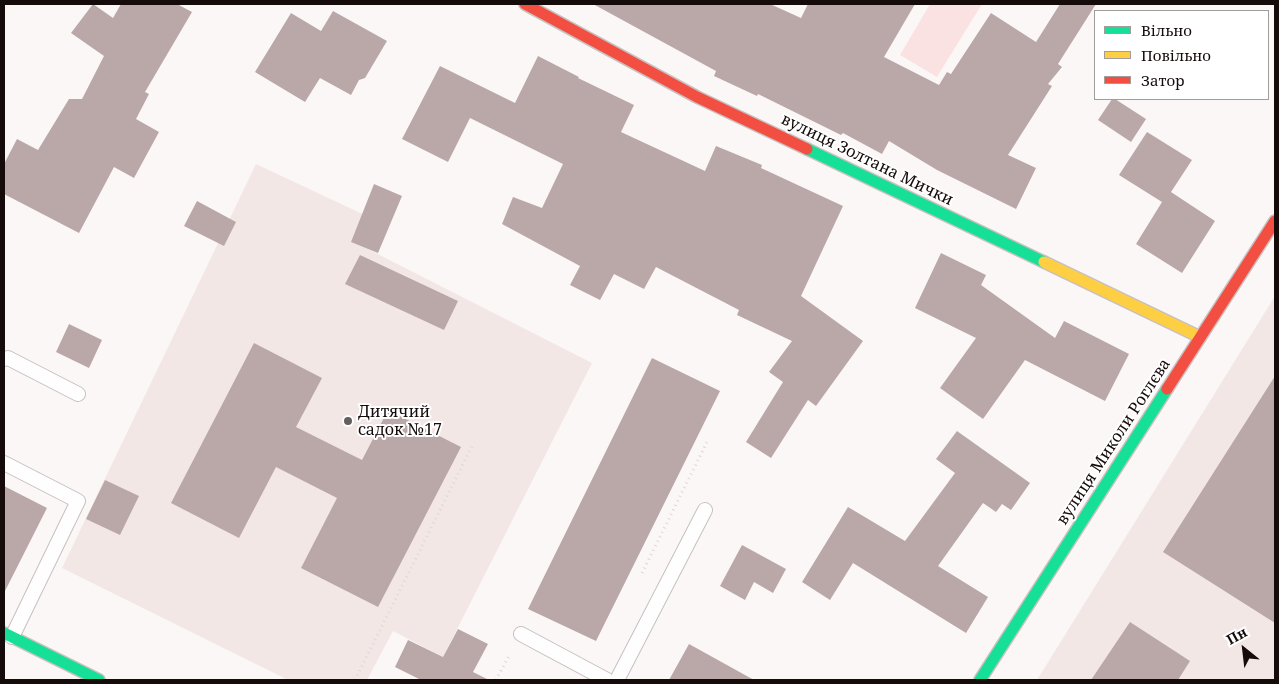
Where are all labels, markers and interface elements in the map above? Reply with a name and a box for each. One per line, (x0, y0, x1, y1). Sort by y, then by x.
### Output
legend (1094, 10, 1269, 100)
text: Вільно (1141, 20, 1192, 40)
text: Повільно (1141, 45, 1211, 65)
text: Затор (1141, 70, 1185, 90)
street label: вулиця Золтана Мички (778, 110, 956, 210)
street label: вулиця Миколи Роглєва (1053, 355, 1175, 529)
place label: Дитячий садок №17 (358, 402, 442, 440)
marker: Дитячий садок №17 (342, 415, 354, 427)
text: Пн (1223, 622, 1250, 649)
north arrow (1219, 624, 1269, 674)

